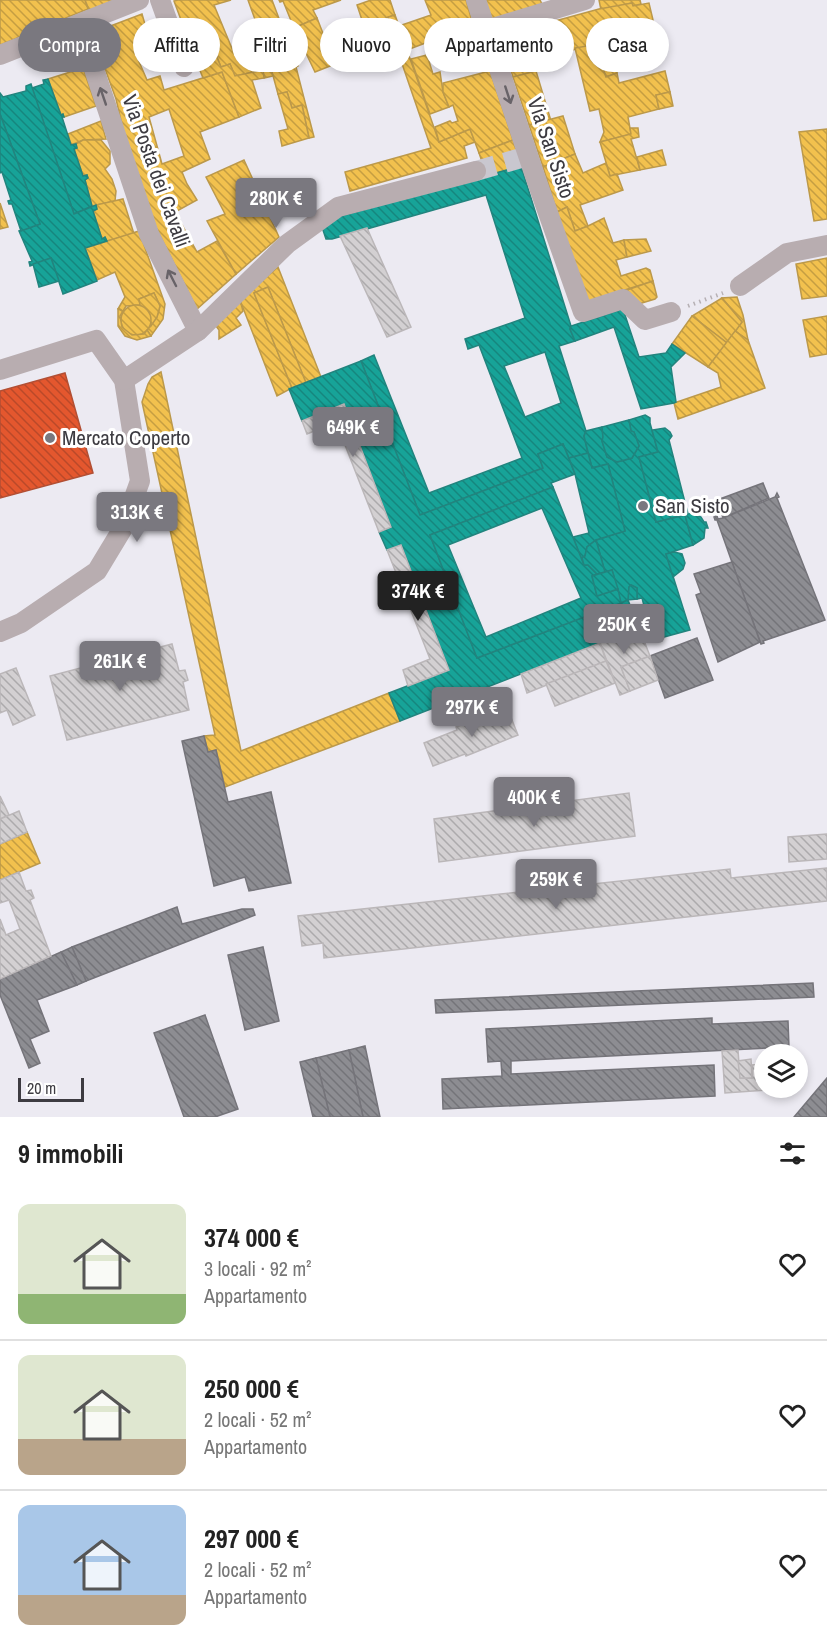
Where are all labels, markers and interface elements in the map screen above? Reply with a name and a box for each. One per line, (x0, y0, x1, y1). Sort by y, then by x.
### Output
chip: Compra (18, 18, 121, 72)
chip: Affitta (133, 18, 220, 72)
chip: Filtri (232, 18, 308, 72)
chip: Nuovo (320, 18, 412, 72)
chip: Appartamento (424, 18, 574, 72)
chip: Casa (586, 18, 669, 72)
one-way arrow (503, 85, 514, 104)
one-way arrow (96, 87, 107, 106)
street label: Via Posta dei Cavalli (115, 90, 198, 251)
street label: Via San Sisto (521, 93, 582, 202)
pin: 280K € (227, 178, 325, 229)
text: 280K € (250, 184, 302, 211)
one-way arrow (165, 270, 177, 288)
pin: 649K € (304, 407, 402, 458)
text: 649K € (327, 413, 379, 440)
place label: Mercato Coperto (62, 423, 190, 452)
marker: Mercato Coperto (43, 431, 57, 445)
place label: San Sisto (655, 491, 730, 520)
pin: 313K € (88, 492, 186, 543)
text: 313K € (111, 498, 163, 525)
marker: San Sisto (636, 499, 650, 513)
pin: 374K € (369, 571, 467, 622)
text: 374K € (392, 577, 444, 604)
pin: 250K € (575, 604, 673, 655)
text: 250K € (598, 610, 650, 637)
pin: 261K € (71, 641, 169, 692)
text: 261K € (94, 647, 146, 674)
pin: 297K € (423, 687, 521, 738)
text: 297K € (446, 693, 498, 720)
pin: 400K € (485, 777, 583, 828)
text: 400K € (508, 783, 560, 810)
pin: 259K € (507, 859, 605, 910)
text: 259K € (530, 865, 582, 892)
map controls (754, 1044, 808, 1098)
button: layers (754, 1044, 808, 1098)
scale bar (18, 1075, 84, 1102)
text: 20 m (27, 1077, 56, 1099)
text: 9 immobili (18, 1136, 123, 1171)
icon: filters (776, 1137, 809, 1170)
text: 374 000 € (204, 1220, 299, 1255)
icon: home (66, 1228, 138, 1300)
icon: heart (776, 1248, 809, 1281)
text: 3 locali · 92 m² (204, 1255, 312, 1282)
text: Appartamento (204, 1282, 307, 1309)
text: 250 000 € (204, 1371, 299, 1406)
icon: home (66, 1379, 138, 1451)
icon: heart (776, 1399, 809, 1432)
text: 2 locali · 52 m² (204, 1406, 312, 1433)
text: Appartamento (204, 1433, 307, 1460)
text: 297 000 € (204, 1521, 299, 1556)
icon: home (66, 1529, 138, 1601)
icon: heart (776, 1549, 809, 1582)
text: 2 locali · 52 m² (204, 1556, 312, 1583)
text: Appartamento (204, 1583, 307, 1610)

